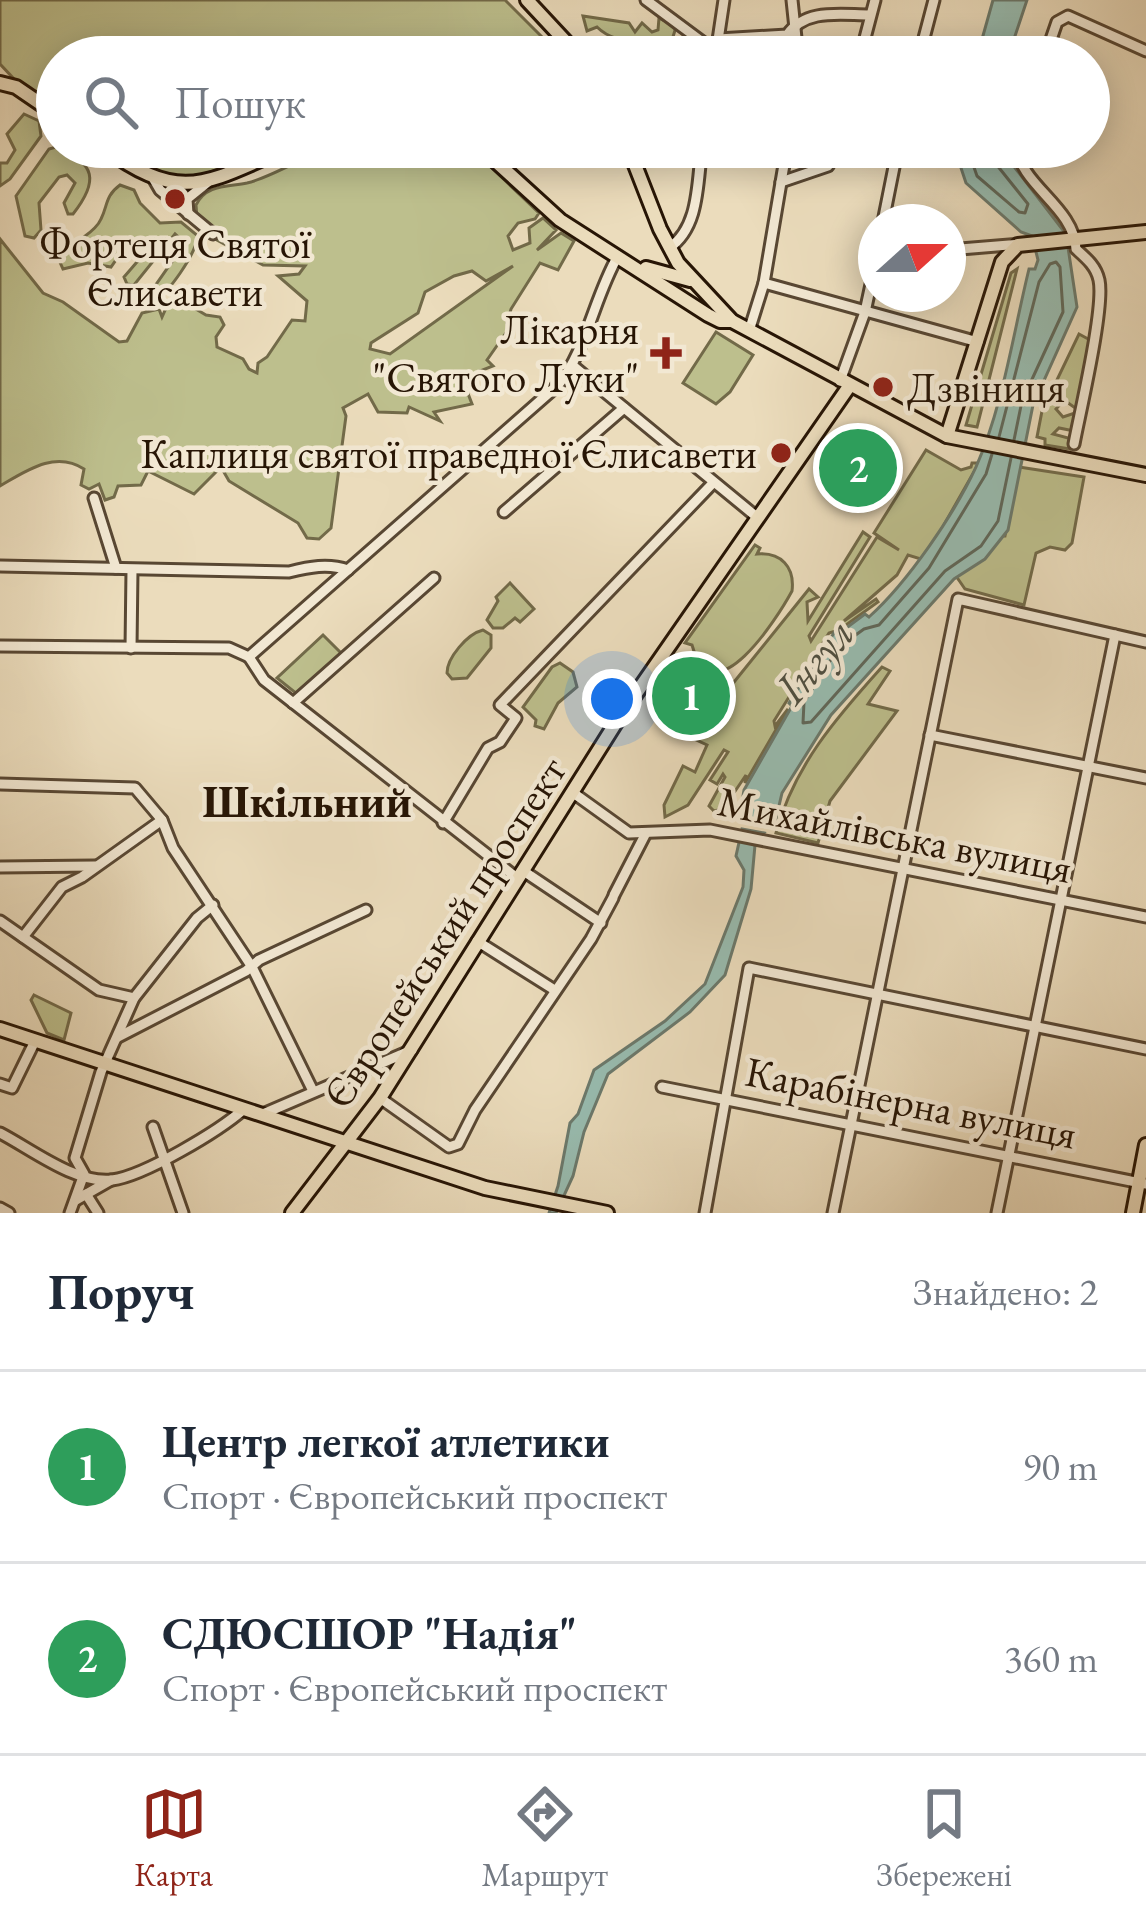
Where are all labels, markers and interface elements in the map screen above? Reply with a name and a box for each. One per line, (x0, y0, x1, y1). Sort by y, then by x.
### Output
search box (36, 36, 1110, 168)
icon: search (78, 69, 144, 135)
text: Пошук (174, 73, 306, 131)
marker: Фортеця Святої Єлисавети (162, 186, 188, 212)
north arrow (858, 204, 966, 312)
place label: Фортеця Святої Єлисавети (39, 216, 312, 319)
place label: Лікарня "Святого Луки" (373, 302, 639, 405)
marker: Лікарня "Святого Луки" (650, 337, 682, 369)
place label: Дзвіниця (907, 360, 1065, 415)
marker: Дзвіниця (870, 374, 896, 400)
pin: 2 (819, 423, 897, 513)
place label: Каплиця святої праведної Єлисавети (141, 426, 757, 481)
marker: Каплиця святої праведної Єлисавети (768, 440, 794, 466)
water label: Інгул (761, 605, 867, 716)
pin: 1 (652, 651, 730, 741)
your location (582, 669, 642, 729)
street label: Європейський проспект (310, 746, 579, 1118)
district label: Шкільний (202, 772, 412, 830)
street label: Михайлівська вулиця (713, 773, 1077, 896)
street label: Карабінерна вулиця (741, 1043, 1081, 1162)
text: Поруч (48, 1258, 194, 1324)
text: Знайдено: 2 (913, 1266, 1098, 1317)
text: Центр легкої атлетики (162, 1412, 610, 1470)
text: 1 (77, 1441, 97, 1492)
text: 90 m (1022, 1441, 1098, 1492)
text: Спорт · Європейський проспект (162, 1470, 667, 1521)
text: СДЮСШОР "Надія" (162, 1604, 577, 1662)
text: 2 (77, 1633, 97, 1684)
text: 360 m (1004, 1633, 1098, 1684)
text: Спорт · Європейський проспект (162, 1662, 667, 1713)
tab: Карта (134, 1781, 213, 1896)
tab: Маршрут (481, 1781, 608, 1896)
tab: Збережені (876, 1781, 1012, 1896)

